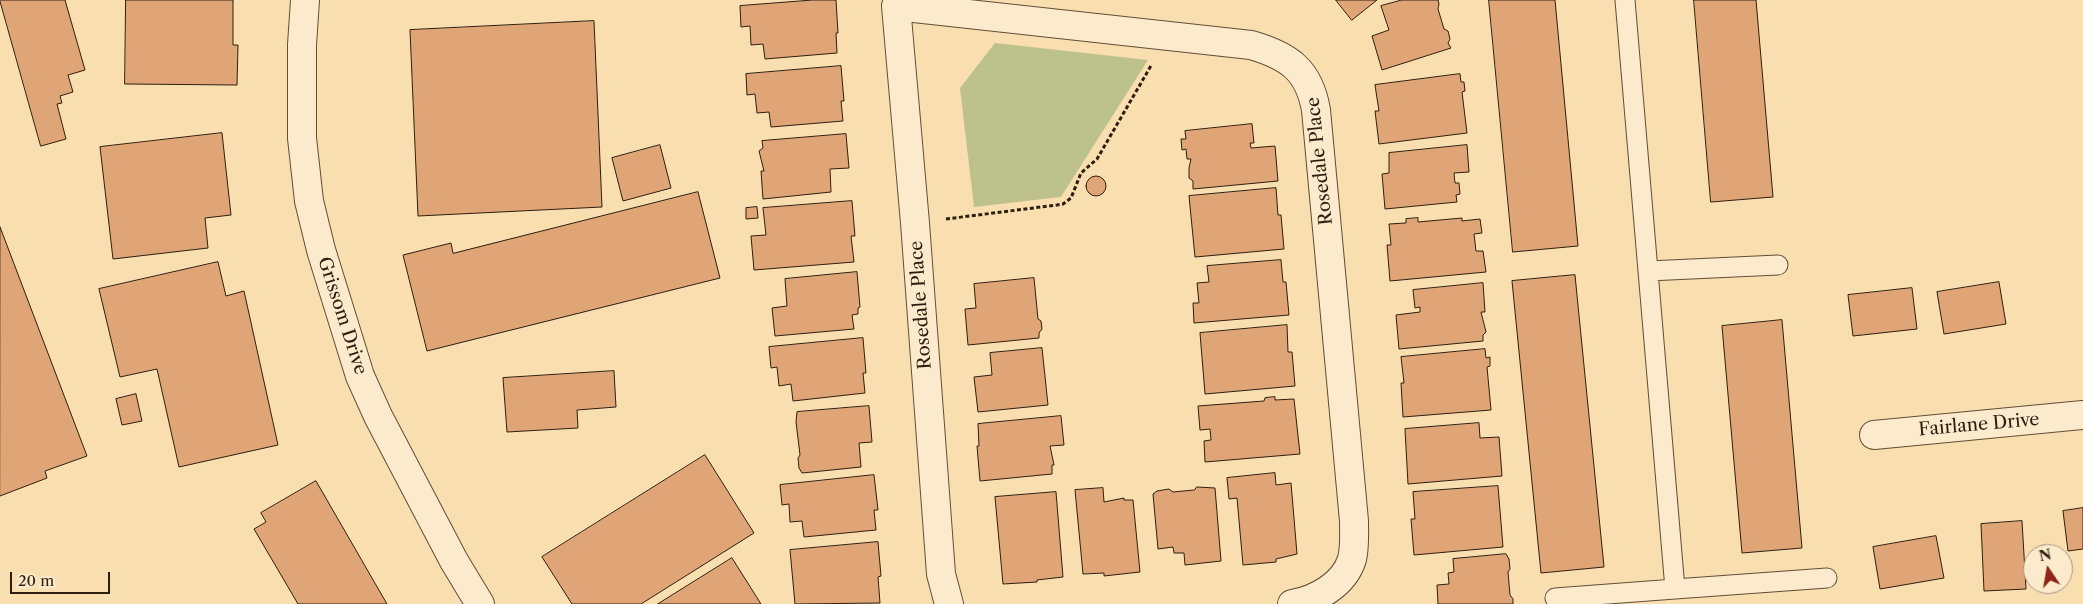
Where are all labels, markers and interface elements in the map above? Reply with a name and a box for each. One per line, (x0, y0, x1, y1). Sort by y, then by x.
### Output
street label: Rosedale Place (1303, 96, 1337, 226)
street label: Rosedale Place (906, 240, 936, 370)
street label: Grissom Drive (313, 254, 371, 378)
street label: Fairlane Drive (1918, 409, 2040, 441)
north arrow (2023, 544, 2073, 594)
text: N (2037, 545, 2053, 565)
scale bar (12, 562, 112, 594)
text: 20 m (18, 571, 54, 590)

